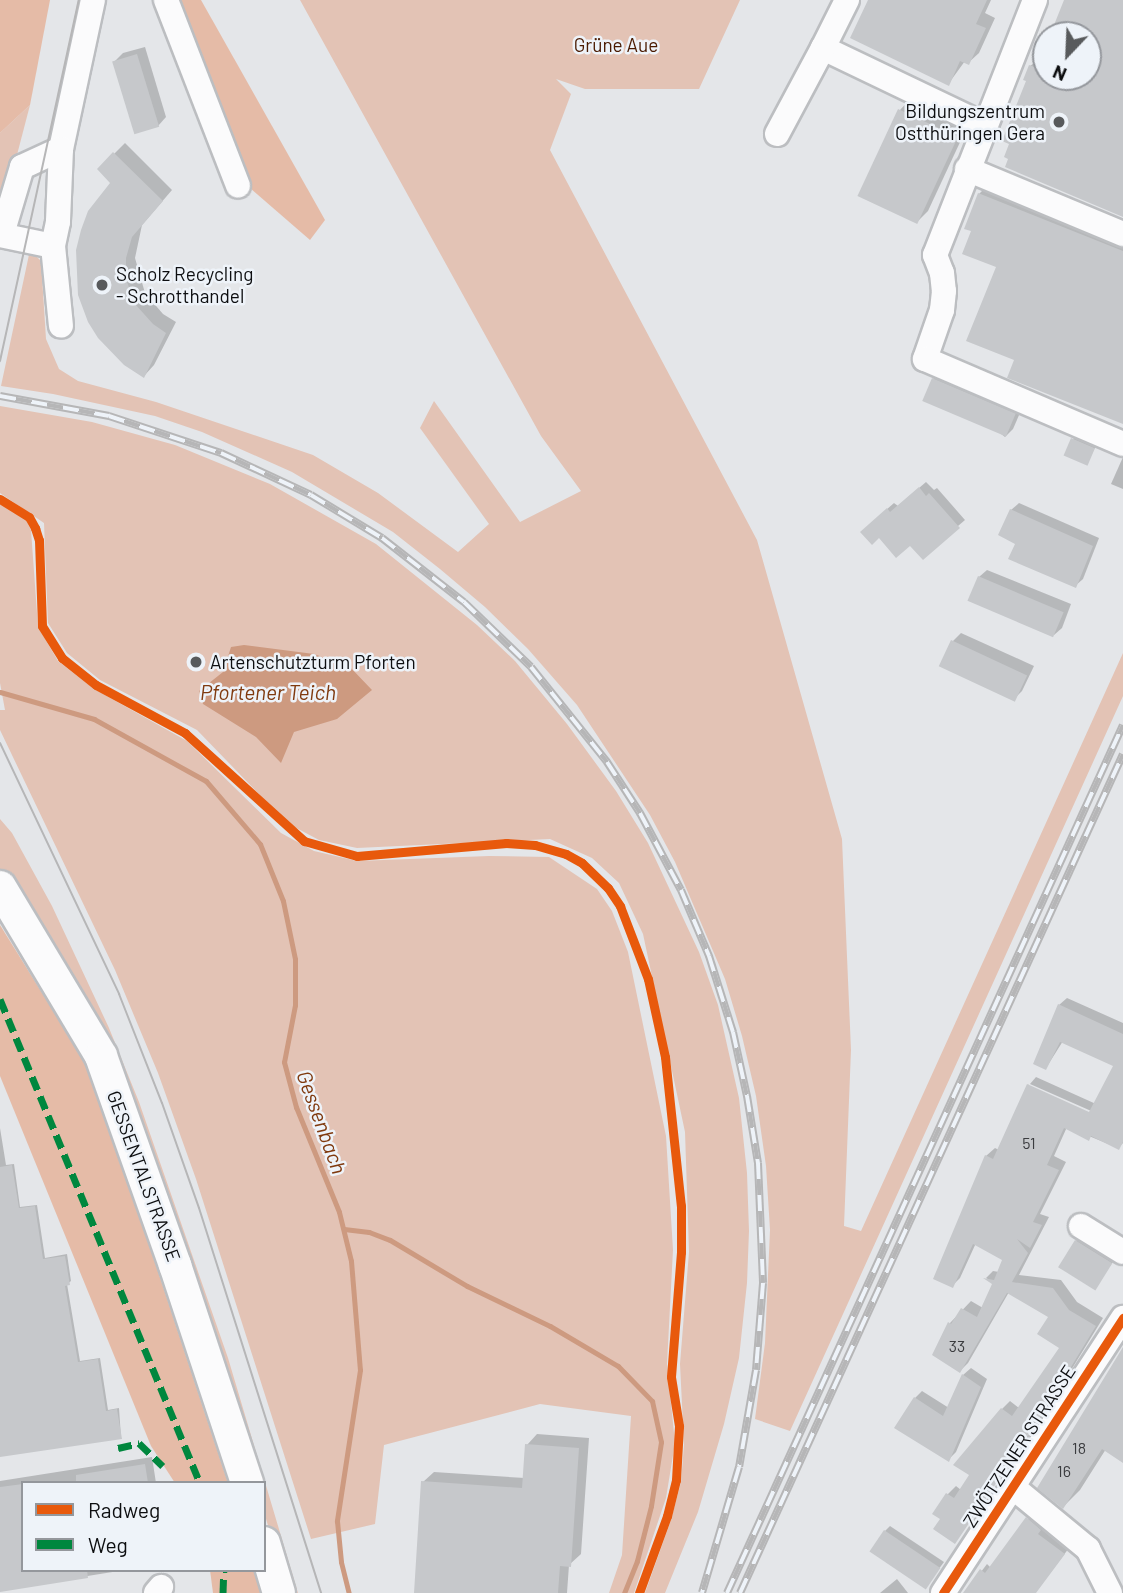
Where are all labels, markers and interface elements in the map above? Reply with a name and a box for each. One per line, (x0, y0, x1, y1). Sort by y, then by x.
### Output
north arrow (1032, 21, 1102, 91)
park label: Grüne Aue (574, 34, 658, 56)
text: N (1049, 61, 1070, 87)
place label: Bildungszentrum Ostthüringen Gera (895, 100, 1045, 144)
marker: Bildungszentrum Ostthüringen Gera (1051, 114, 1067, 130)
place label: Scholz Recycling - Schrotthandel (116, 263, 253, 307)
marker: Scholz Recycling - Schrotthandel (94, 277, 110, 293)
place label: Artenschutzturm Pforten (210, 651, 416, 673)
marker: Artenschutzturm Pforten (188, 654, 204, 670)
water label: Pfortener Teich (200, 679, 336, 705)
water label: Gessenbach (292, 1067, 352, 1177)
street label: GESSENTALSTRASSE (102, 1087, 186, 1265)
house number: 51 (1022, 1133, 1036, 1153)
house number: 33 (949, 1336, 965, 1356)
street label: ZWÖTZENER STRASSE (958, 1361, 1080, 1531)
house number: 18 (1072, 1438, 1086, 1458)
house number: 16 (1057, 1461, 1071, 1481)
legend (21, 1481, 266, 1572)
text: Radweg (88, 1497, 160, 1522)
text: Weg (88, 1532, 128, 1557)

